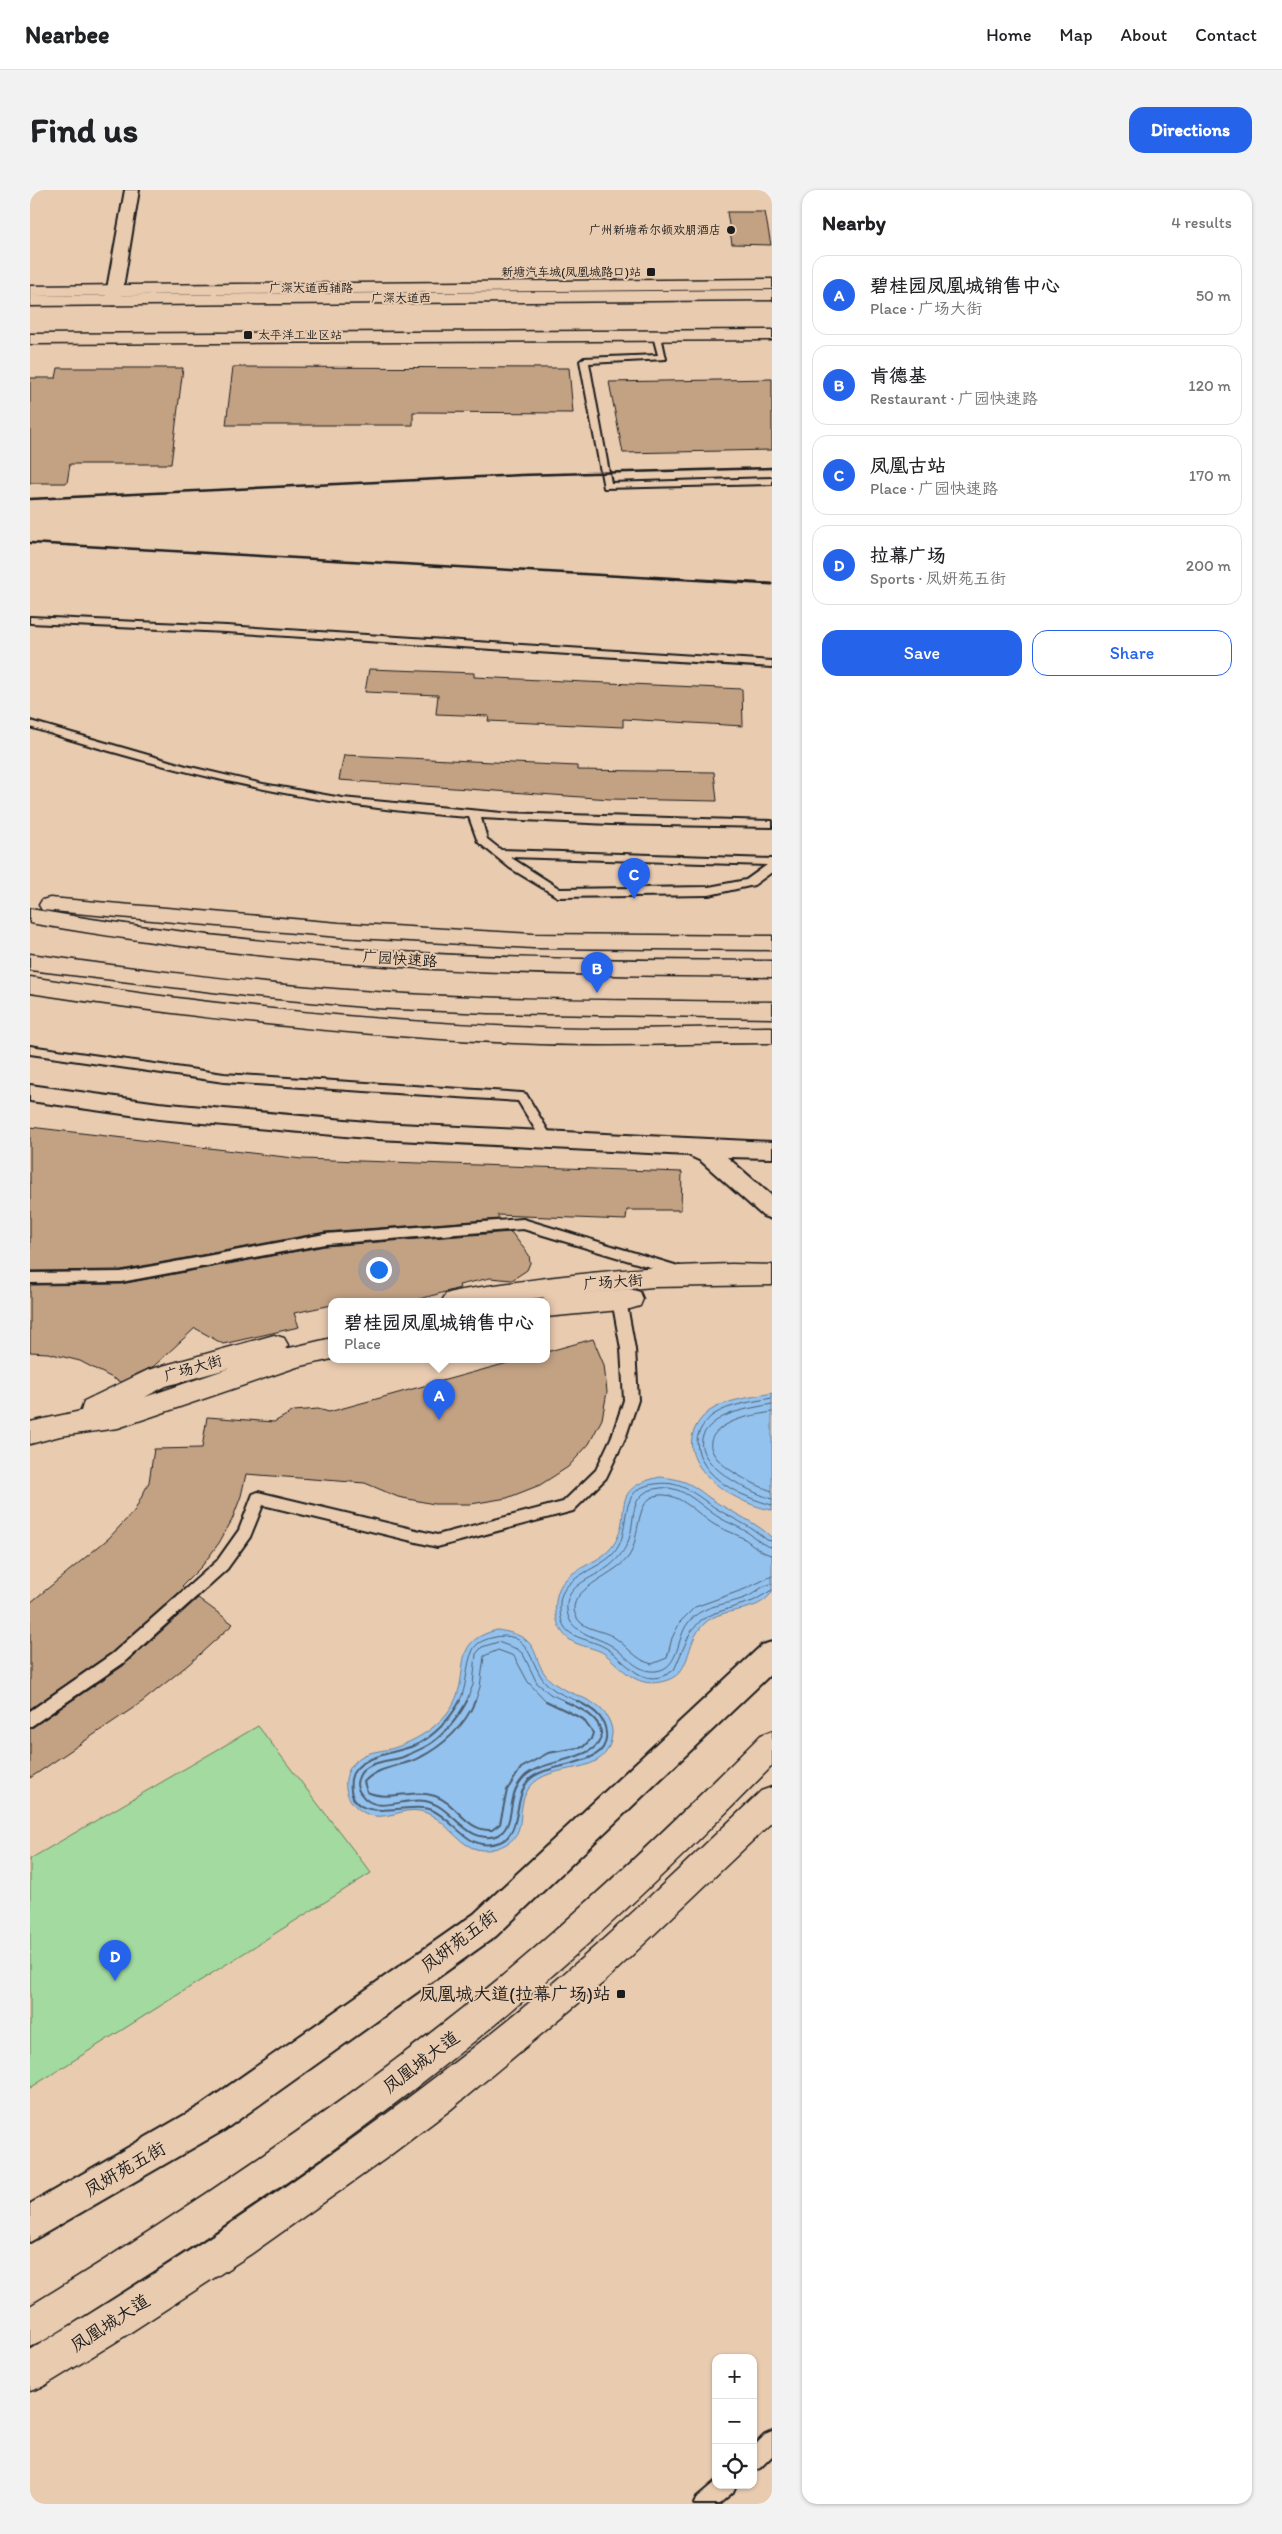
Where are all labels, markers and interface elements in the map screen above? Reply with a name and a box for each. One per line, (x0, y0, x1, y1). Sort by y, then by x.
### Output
text: Nearbee (25, 20, 109, 49)
text: Home (986, 24, 1032, 46)
text: Map (1060, 24, 1093, 46)
text: About (1121, 24, 1167, 46)
text: Contact (1195, 24, 1257, 46)
button: Directions (1129, 107, 1252, 153)
text: Find us (30, 109, 138, 151)
text: Nearby (822, 210, 886, 235)
text: 4 results (1171, 213, 1232, 232)
place label: 广州新塘希尔顿欢朋酒店 (589, 223, 721, 237)
marker: 广州新塘希尔顿欢朋酒店 (725, 224, 737, 236)
place label: 新塘汽车城(凤凰城路口)站 (501, 265, 641, 279)
marker: 新塘汽车城(凤凰城路口)站 (645, 266, 657, 278)
text: 碧桂园凤凰城销售中心 (870, 274, 1060, 297)
street label: 广深大道西辅路 (269, 281, 353, 295)
text: A (834, 286, 844, 305)
text: 50 m (1196, 286, 1231, 305)
street label: 广深大道西 (371, 291, 431, 305)
text: Place · 广场大街 (870, 299, 982, 318)
place label: 太平洋工业区站 (258, 328, 342, 342)
marker: 太平洋工业区站 (242, 329, 254, 341)
text: 肯德基 (870, 364, 927, 387)
text: B (834, 376, 844, 395)
text: 120 m (1188, 376, 1231, 395)
text: Restaurant · 广园快速路 (870, 389, 1038, 408)
text: 凤凰古站 (870, 454, 946, 477)
text: C (834, 466, 844, 485)
text: 170 m (1189, 466, 1231, 485)
text: Place · 广园快速路 (870, 479, 998, 498)
text: 拉幕广场 (870, 544, 946, 567)
text: D (834, 556, 844, 575)
text: 200 m (1186, 556, 1231, 575)
text: Sports · 凤妍苑五街 (870, 569, 1006, 588)
button: Save (822, 630, 1022, 676)
button: Share (1032, 630, 1232, 676)
pin: C (618, 858, 650, 899)
street label: 广园快速路 (362, 947, 438, 971)
pin: B (581, 952, 613, 993)
your location (366, 1257, 392, 1283)
street label: 广场大街 (582, 1271, 644, 1293)
popup (328, 1298, 550, 1363)
text: 碧桂园凤凰城销售中心 (344, 1311, 534, 1334)
text: Place (344, 1334, 381, 1353)
street label: 广场大街 (162, 1351, 224, 1385)
pin: A (423, 1379, 455, 1420)
street label: 凤妍苑五街 (416, 1905, 502, 1977)
pin: D (99, 1940, 131, 1981)
place label: 凤凰城大道(拉幕广场)站 (419, 1983, 611, 2005)
marker: 凤凰城大道(拉幕广场)站 (615, 1988, 627, 2000)
street label: 凤凰城大道 (378, 2026, 464, 2098)
street label: 凤妍苑五街 (81, 2137, 169, 2201)
street label: 凤凰城大道 (66, 2289, 154, 2357)
map controls (712, 2354, 757, 2489)
button: + (712, 2354, 757, 2399)
button: − (712, 2399, 757, 2444)
button: locate (712, 2444, 757, 2489)

